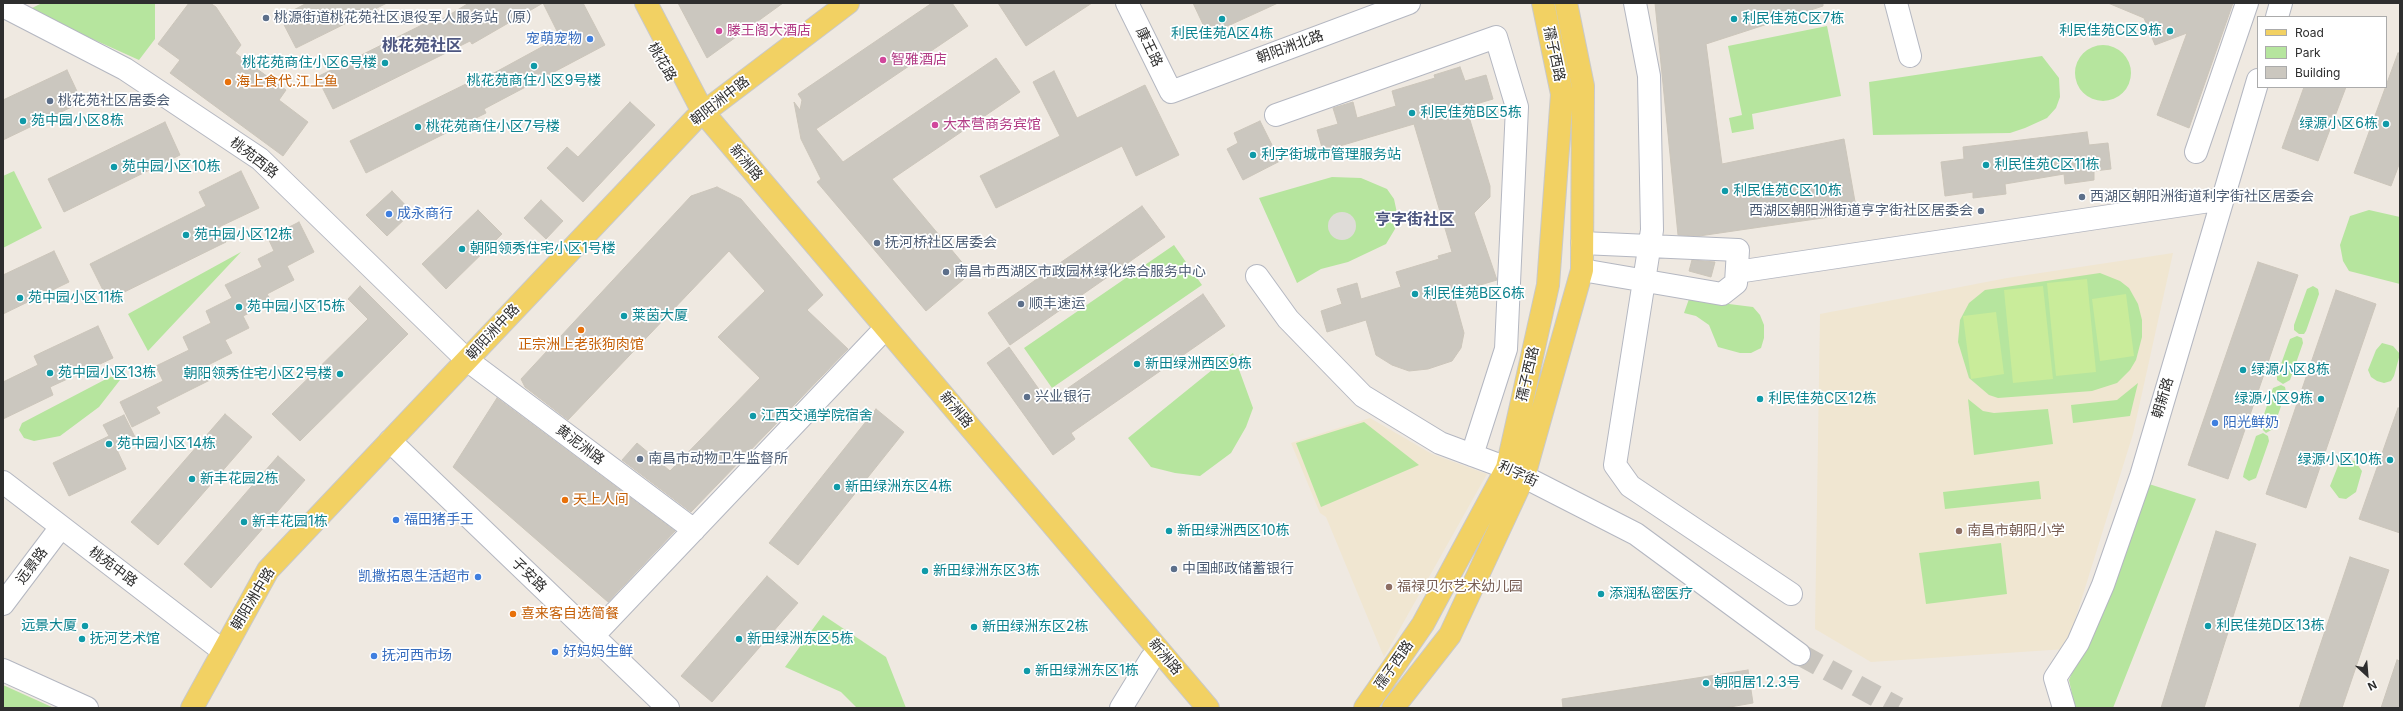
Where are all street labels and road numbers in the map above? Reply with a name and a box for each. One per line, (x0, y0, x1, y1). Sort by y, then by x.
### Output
street label: 康王路 (1132, 24, 1166, 70)
street label: 孺子西路 (1540, 25, 1568, 83)
street label: 朝阳洲北路 (1254, 27, 1326, 67)
street label: 桃花路 (644, 40, 680, 84)
street label: 朝阳洲中路 (687, 73, 753, 129)
street label: 桃苑西路 (227, 134, 281, 182)
street label: 新洲路 (726, 142, 766, 184)
street label: 朝阳洲中路 (463, 301, 523, 363)
street label: 孺子西路 (1514, 345, 1542, 403)
street label: 朝新路 (2149, 375, 2177, 421)
street label: 新洲路 (936, 389, 976, 431)
street label: 黄泥洲路 (553, 421, 607, 469)
street label: 利字街 (1495, 458, 1541, 490)
street label: 桃苑中路 (86, 543, 140, 591)
street label: 远景路 (13, 544, 51, 588)
street label: 子安路 (508, 554, 550, 596)
street label: 朝阳洲中路 (228, 565, 278, 633)
street label: 新洲路 (1145, 636, 1185, 678)
street label: 孺子西路 (1371, 637, 1417, 693)

